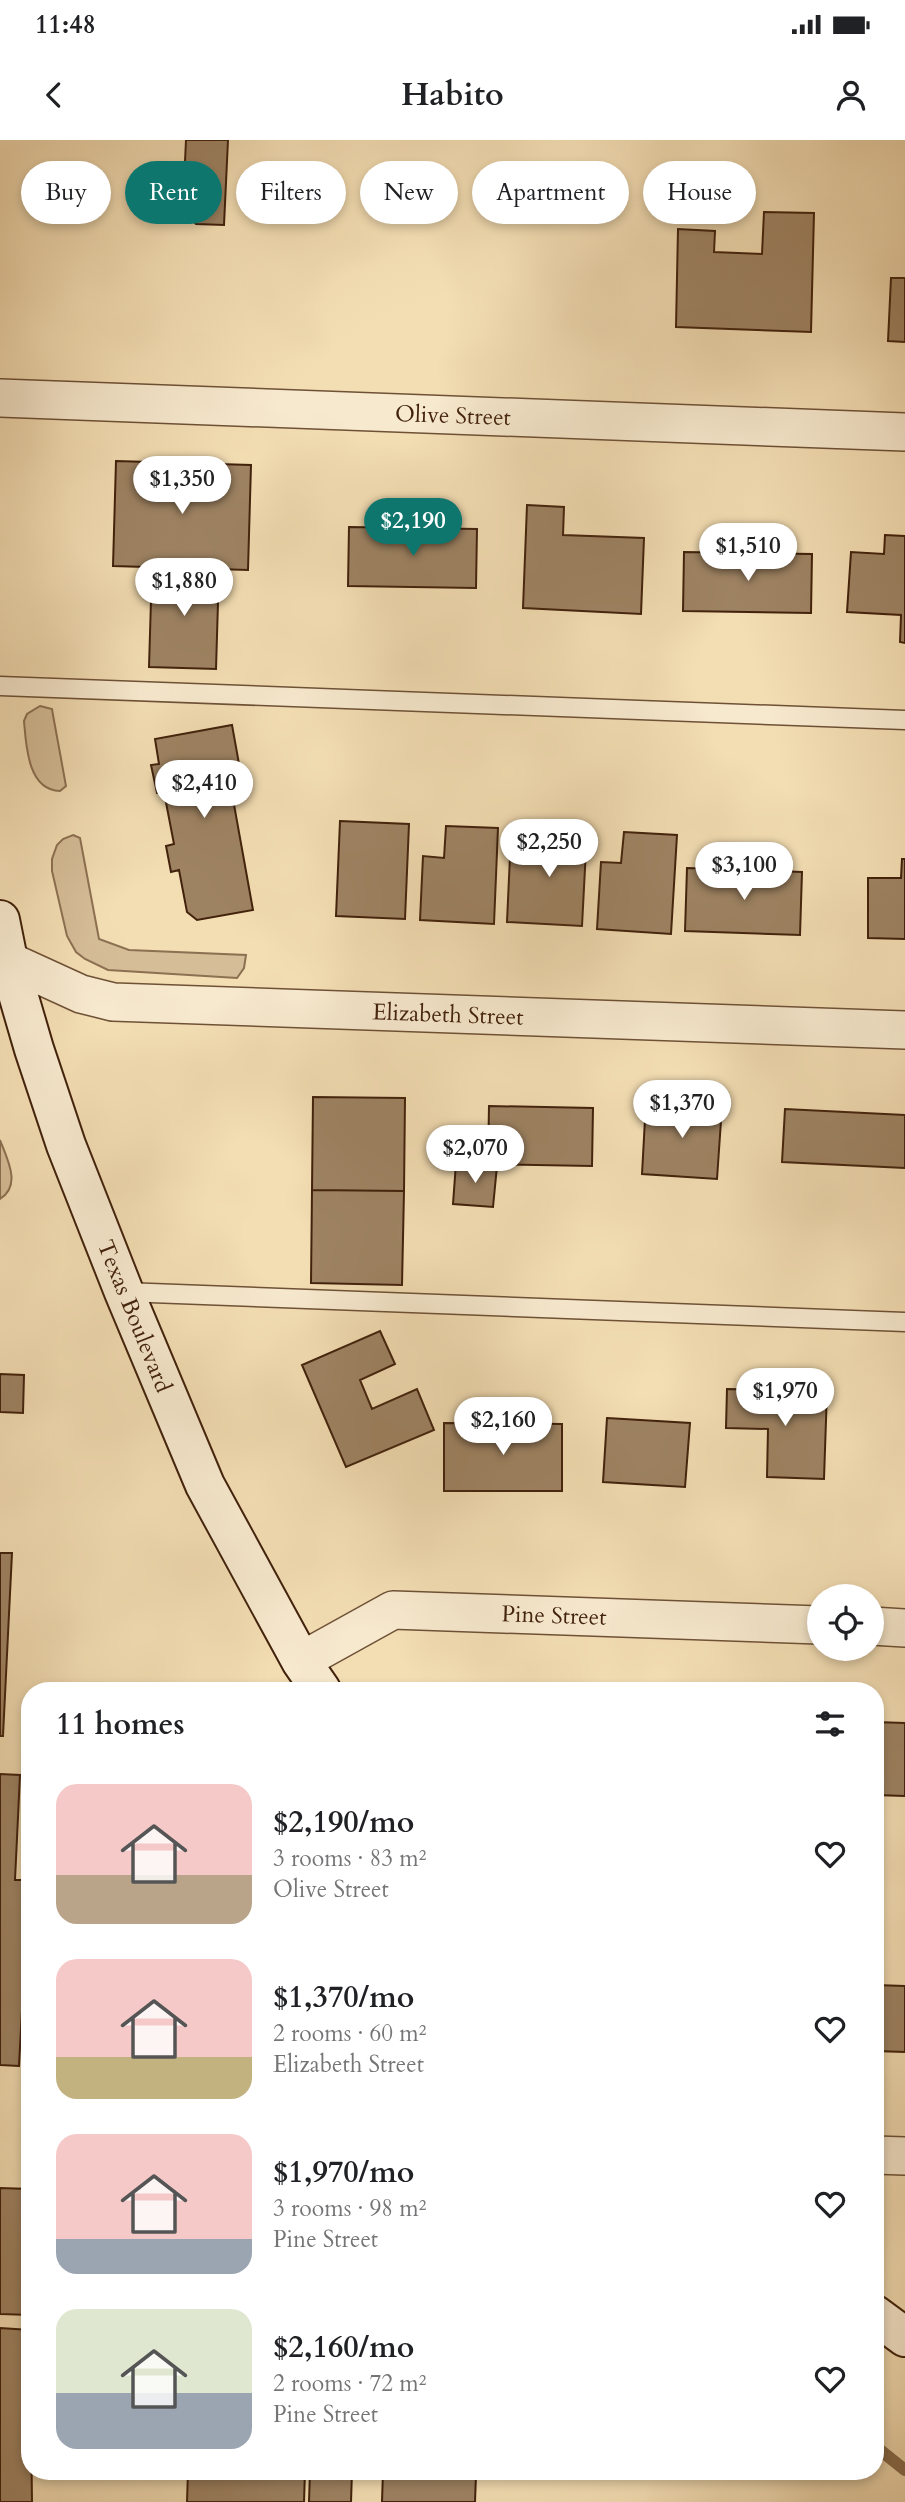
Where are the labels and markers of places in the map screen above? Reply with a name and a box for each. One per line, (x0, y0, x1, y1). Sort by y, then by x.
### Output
pin: $1,350 (125, 456, 239, 516)
pin: $2,190 (356, 498, 470, 558)
pin: $1,510 (691, 524, 805, 583)
pin: $1,880 (127, 559, 241, 618)
pin: $2,410 (147, 760, 261, 820)
pin: $2,250 (492, 820, 606, 879)
pin: $3,100 (687, 842, 801, 902)
pin: $1,370 (625, 1080, 739, 1140)
pin: $2,070 (418, 1126, 532, 1185)
pin: $1,970 (728, 1368, 842, 1428)
pin: $2,160 (446, 1398, 560, 1457)

